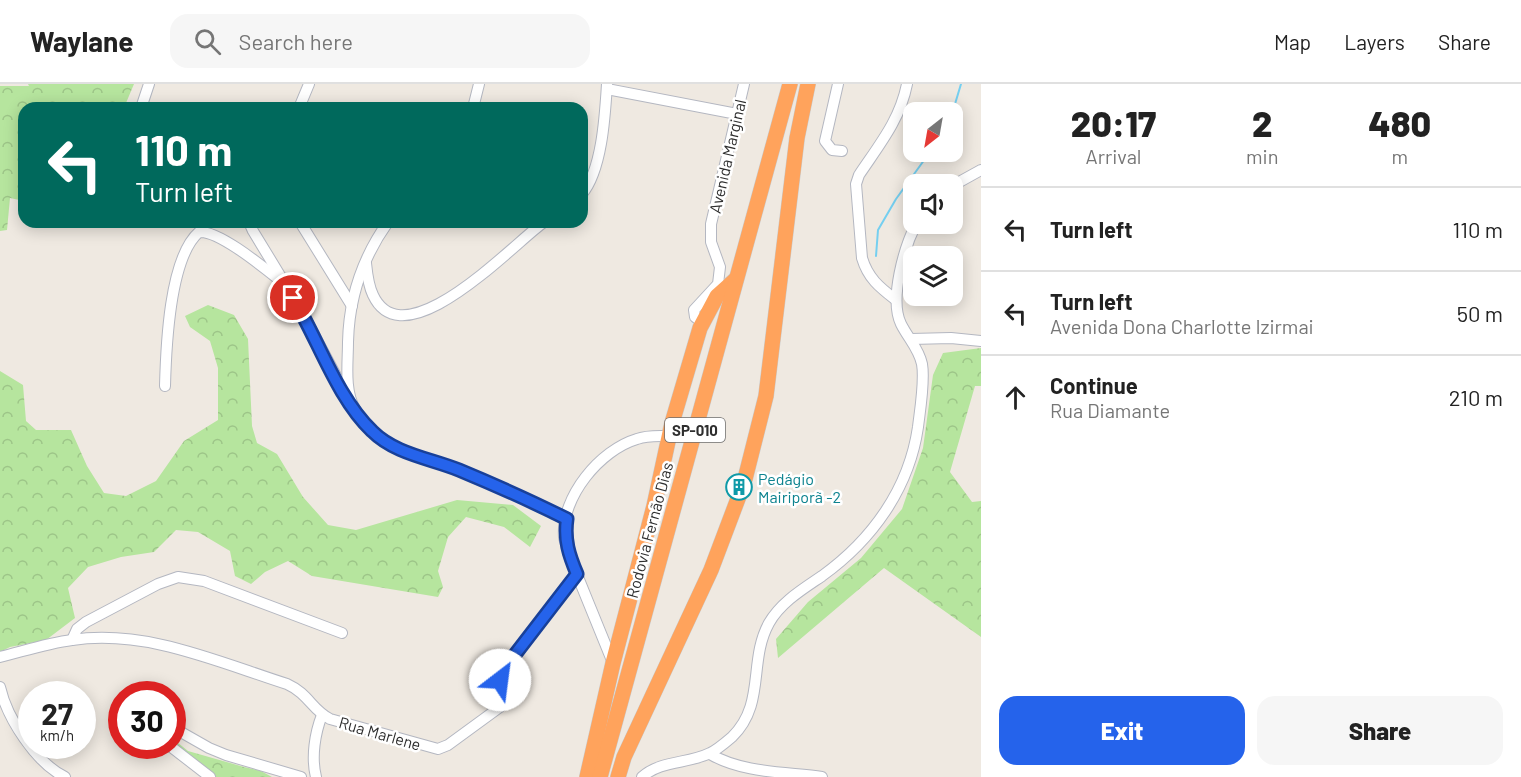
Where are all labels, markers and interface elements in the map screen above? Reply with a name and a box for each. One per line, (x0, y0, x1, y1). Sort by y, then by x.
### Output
search box (170, 14, 590, 68)
text: Waylane (30, 24, 134, 58)
icon: search (191, 25, 224, 58)
text: Search here (239, 28, 353, 54)
text: Map (1274, 29, 1311, 54)
text: Layers (1344, 29, 1405, 54)
text: Share (1438, 29, 1491, 54)
street label: Avenida Marginal (705, 97, 749, 215)
text: 20:17 (1071, 101, 1156, 144)
text: 2 (1252, 101, 1272, 144)
text: 480 (1368, 101, 1431, 144)
north arrow (903, 102, 963, 162)
map controls (903, 102, 963, 306)
text: 110 m (135, 124, 232, 174)
icon: left (36, 126, 114, 204)
text: Arrival (1086, 144, 1141, 168)
text: min (1246, 144, 1278, 168)
text: m (1391, 144, 1408, 168)
button: sound (903, 174, 963, 234)
text: Turn left (135, 175, 233, 207)
icon: left (999, 213, 1032, 246)
text: Turn left (1050, 216, 1133, 242)
text: 110 m (1453, 216, 1503, 242)
button: layers (903, 246, 963, 306)
pin (267, 272, 318, 323)
icon: arrive (276, 281, 309, 314)
text: Turn left (1050, 288, 1133, 314)
icon: left (999, 297, 1032, 330)
text: 50 m (1457, 300, 1503, 326)
text: Avenida Dona Charlotte Izirmai (1050, 314, 1314, 338)
text: Continue (1050, 372, 1138, 398)
icon: ahead (999, 381, 1032, 414)
text: 210 m (1449, 384, 1503, 410)
text: Rua Diamante (1050, 398, 1170, 422)
road number: SP-010 (665, 418, 725, 442)
street label: Rodovia Fernão Dias (622, 460, 676, 600)
place label: Pedágio Mairiporã -2 (758, 469, 841, 506)
building icon: Pedágio Mairiporã -2 (724, 472, 754, 502)
position arrow (468, 648, 532, 712)
speed limit sign: 30 (108, 681, 186, 759)
text: 27 (41, 695, 73, 731)
button: Exit (999, 696, 1245, 765)
button: Share (1257, 696, 1503, 765)
street label: Rua Marlene (337, 712, 423, 754)
text: km/h (40, 726, 74, 744)

